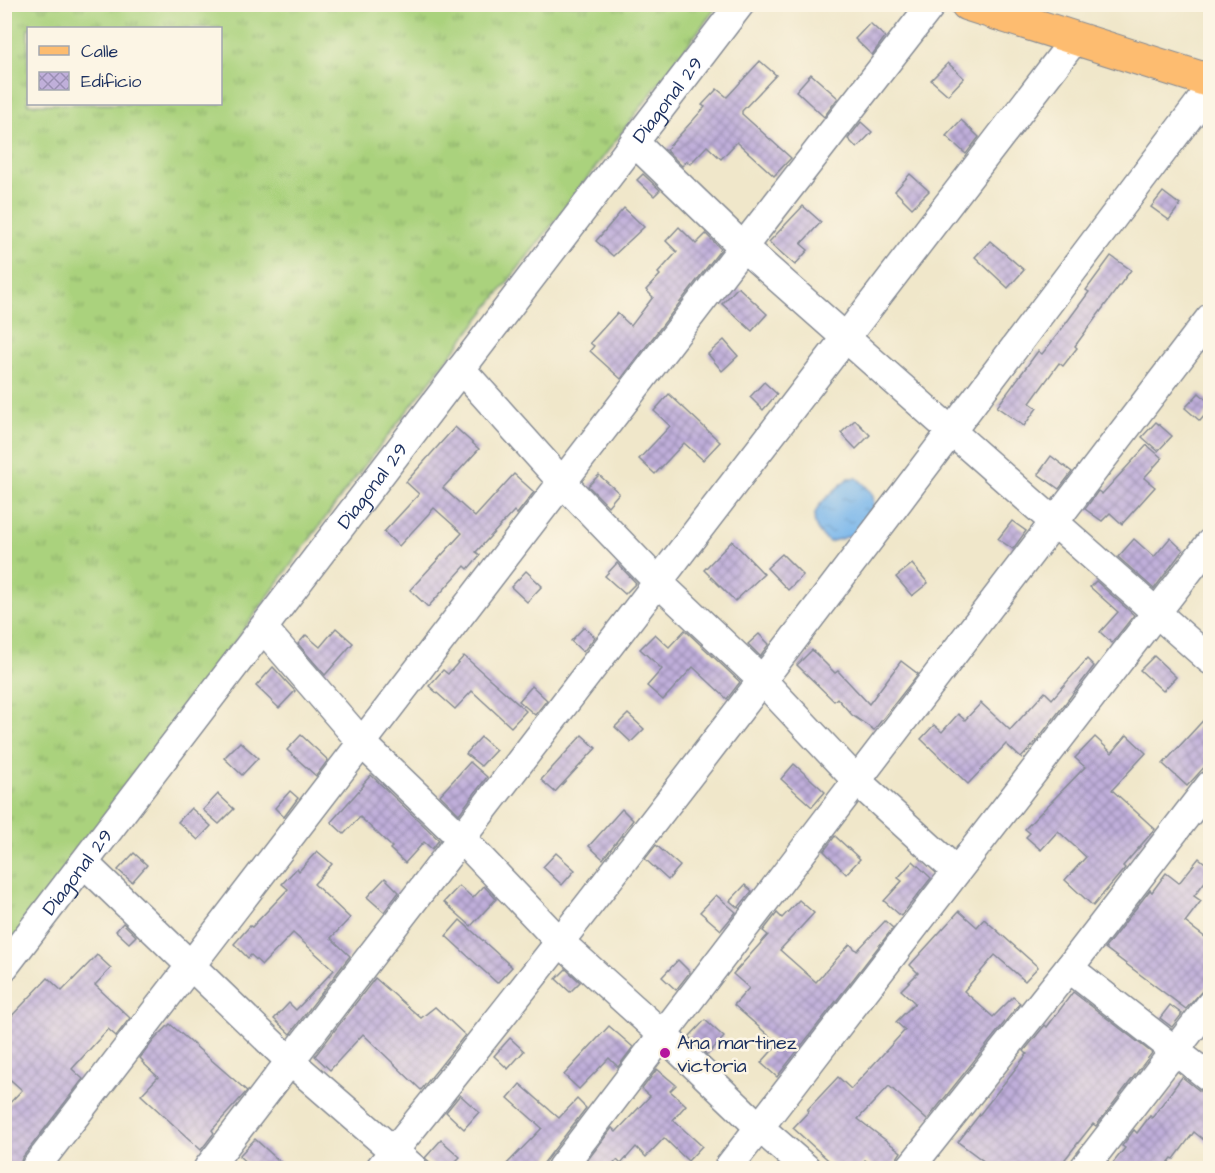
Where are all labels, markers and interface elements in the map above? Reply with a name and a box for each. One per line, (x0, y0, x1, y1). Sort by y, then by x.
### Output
legend (27, 27, 222, 105)
text: Calle (81, 39, 119, 64)
street label: Diagonal 29 (626, 51, 710, 149)
text: Edificio (81, 69, 141, 94)
street label: Diagonal 29 (331, 437, 415, 535)
street label: Diagonal 29 (36, 823, 120, 921)
place label: Ana martinez victoria (677, 1029, 797, 1080)
marker: Ana martinez victoria (658, 1046, 672, 1060)

